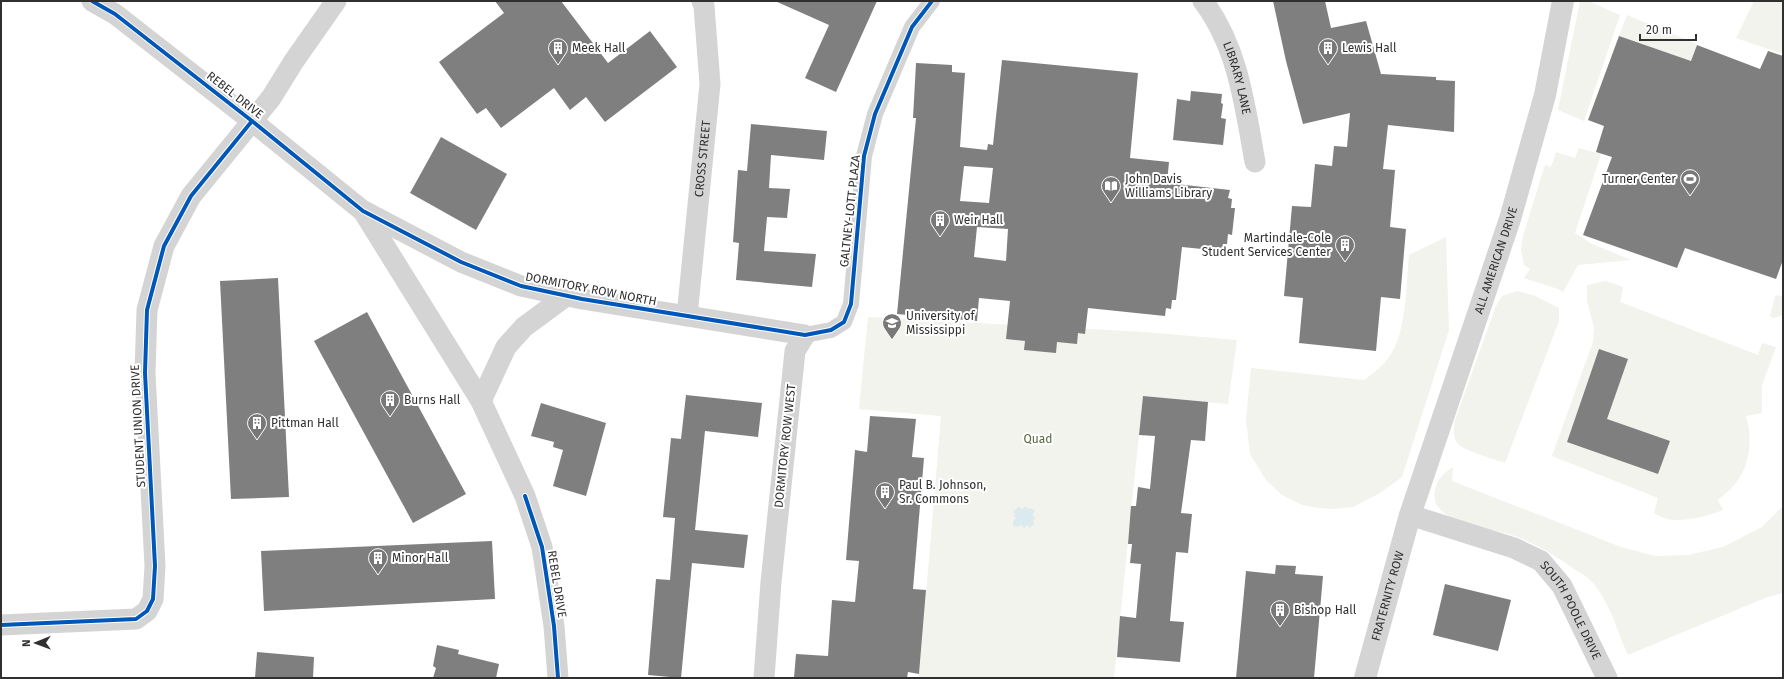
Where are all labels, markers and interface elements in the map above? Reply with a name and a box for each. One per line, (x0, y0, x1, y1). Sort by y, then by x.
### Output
scale bar (1640, 16, 1696, 42)
text: 20 m (1646, 23, 1672, 37)
building icon: Meek Hall (547, 37, 569, 65)
building icon: Lewis Hall (1317, 37, 1339, 65)
street label: LIBRARY LANE (1220, 39, 1253, 116)
place label: Meek Hall (572, 41, 626, 55)
place label: Lewis Hall (1342, 41, 1397, 55)
street label: REBEL DRIVE (204, 68, 266, 122)
street label: CROSS STREET (692, 119, 713, 198)
street label: GALTNEY-LOTT PLAZA (837, 154, 863, 268)
sports icon: Turner Center (1679, 168, 1701, 196)
place label: John Davis Williams Library (1125, 172, 1212, 200)
place label: Turner Center (1602, 172, 1676, 186)
library icon: John Davis Williams Library (1100, 175, 1122, 203)
street label: ALL AMERICAN DRIVE (1471, 205, 1520, 316)
building icon: Weir Hall (929, 209, 951, 237)
place label: Weir Hall (954, 213, 1004, 227)
place label: Martindale-Cole Student Services Center (1202, 231, 1331, 259)
building icon: Martindale-Cole Student Services Center (1334, 234, 1356, 262)
street label: DORMITORY ROW NORTH (524, 269, 658, 309)
place label: University of Mississippi (906, 309, 976, 337)
school or university icon: University of Mississippi (881, 312, 903, 340)
street label: STUDENT UNION DRIVE (128, 364, 148, 488)
street label: DORMITORY ROW WEST (772, 383, 799, 509)
building icon: Burns Hall (379, 389, 401, 417)
place label: Burns Hall (404, 393, 461, 407)
building icon: Pittman Hall (246, 412, 268, 440)
place label: Pittman Hall (271, 416, 339, 430)
park label: Quad (1024, 432, 1052, 446)
place label: Paul B. Johnson, Sr. Commons (899, 478, 986, 506)
building icon: Paul B. Johnson, Sr. Commons (874, 481, 896, 509)
building icon: Minor Hall (367, 547, 389, 575)
street label: REBEL DRIVE (545, 549, 569, 619)
street label: FRATERNITY ROW (1369, 550, 1407, 643)
place label: Minor Hall (392, 551, 449, 565)
street label: SOUTH POOLE DRIVE (1537, 558, 1604, 662)
building icon: Bishop Hall (1269, 599, 1291, 627)
place label: Bishop Hall (1294, 603, 1357, 617)
north arrow (16, 623, 56, 663)
text: N (20, 639, 33, 647)

